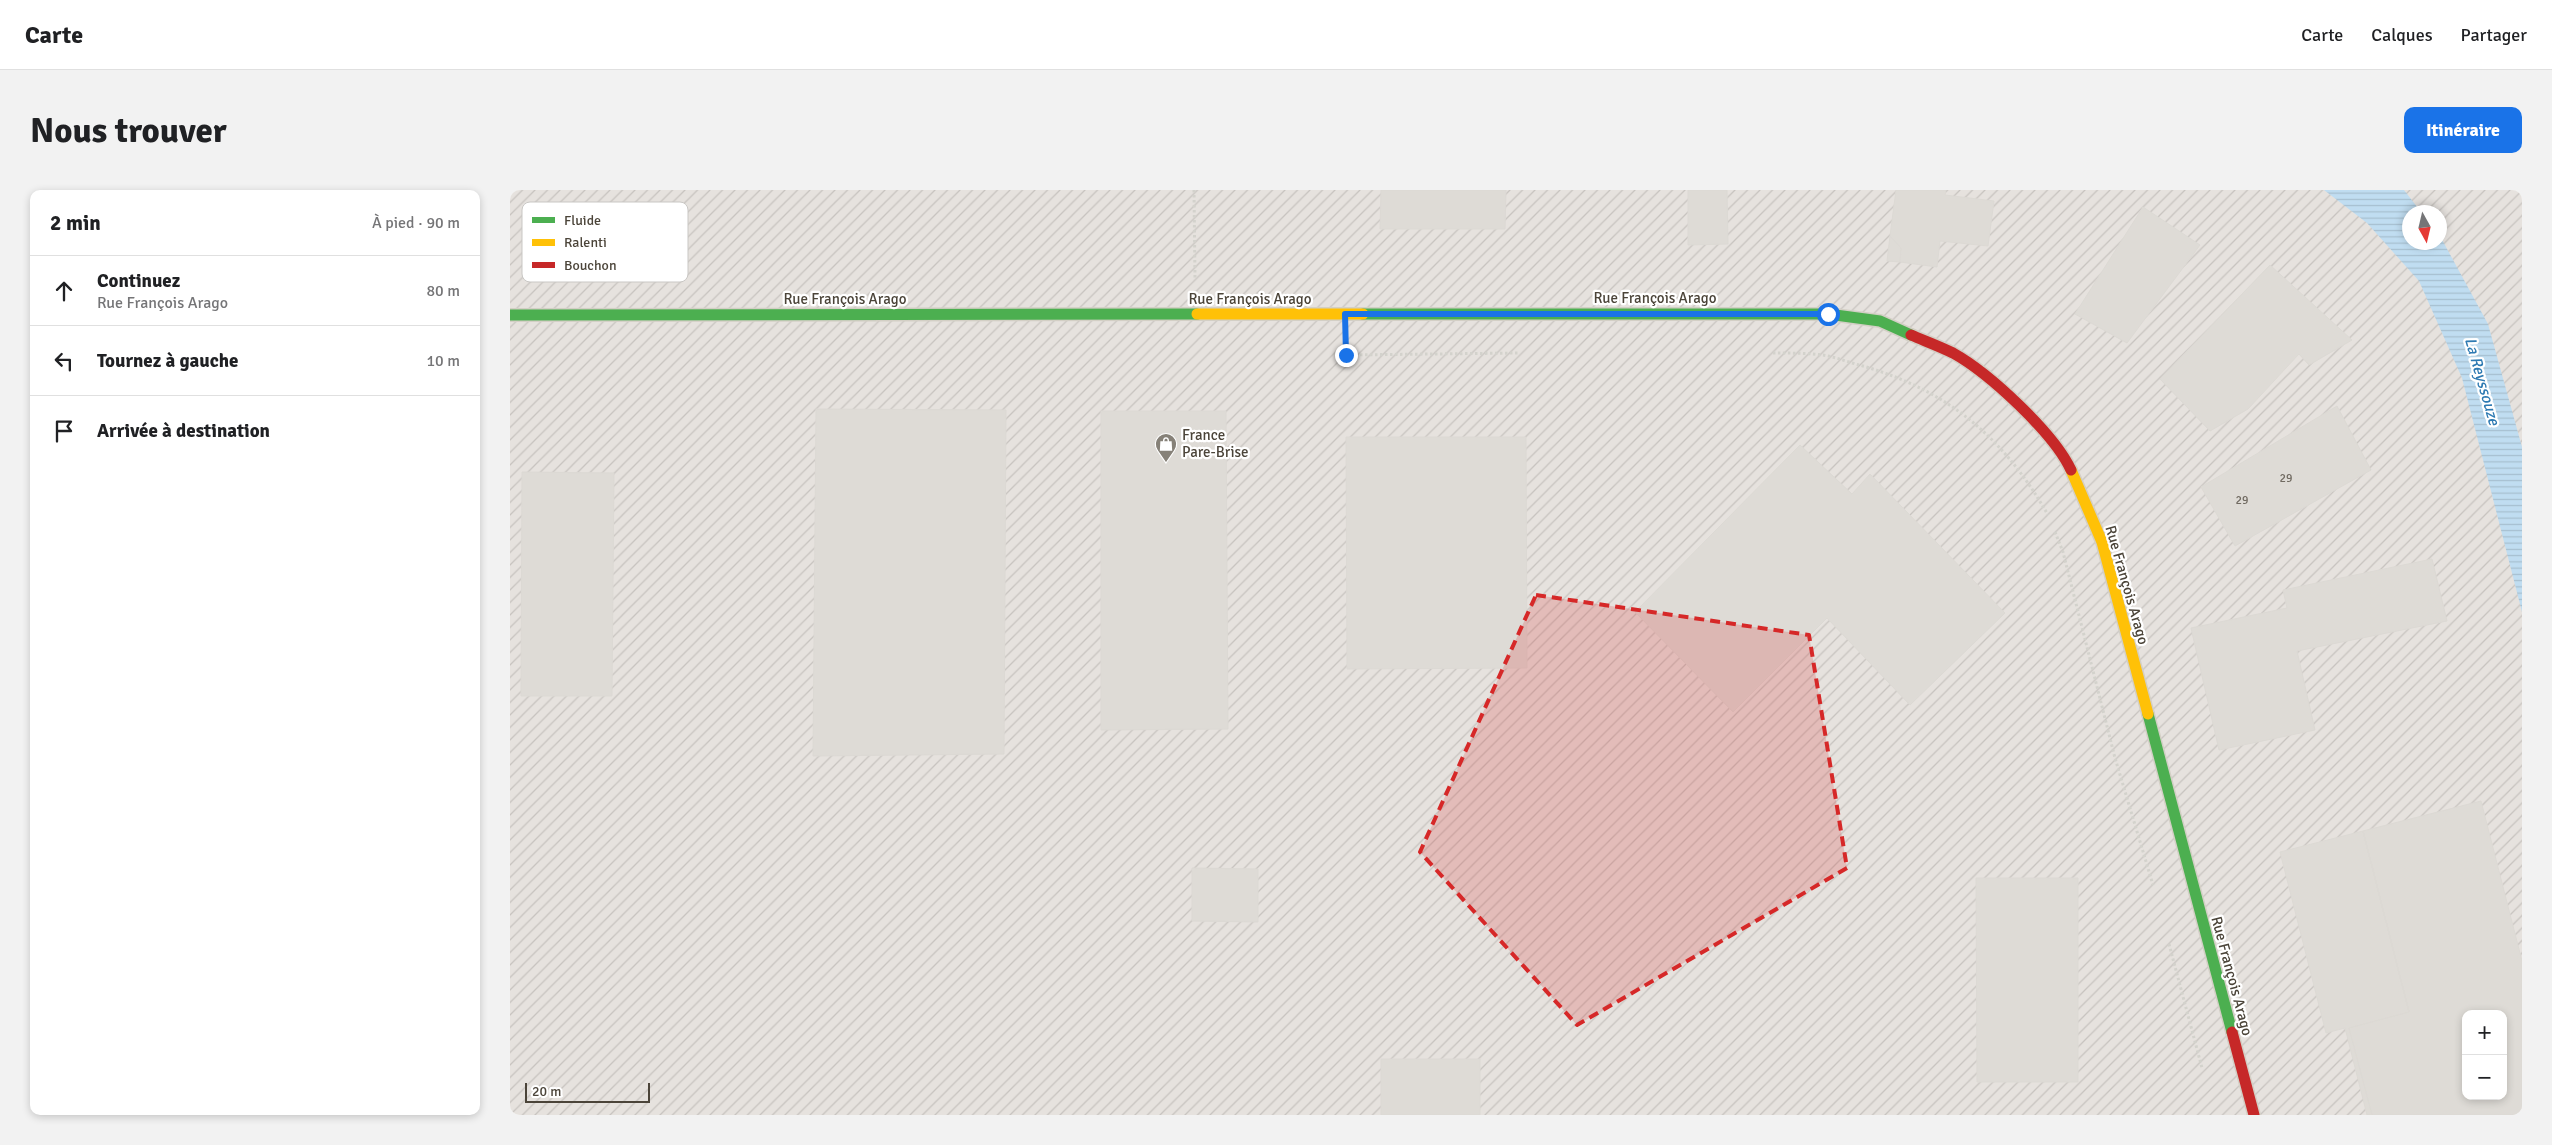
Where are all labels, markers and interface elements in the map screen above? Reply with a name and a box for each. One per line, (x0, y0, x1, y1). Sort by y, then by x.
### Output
text: Carte (25, 20, 83, 50)
text: Carte (2301, 24, 2343, 46)
text: Calques (2371, 24, 2433, 46)
text: Partager (2461, 24, 2527, 46)
button: Itinéraire (2404, 107, 2522, 153)
text: Nous trouver (30, 109, 227, 152)
legend (522, 202, 688, 282)
north arrow (2402, 205, 2447, 250)
text: 2 min (50, 210, 101, 236)
text: Fluide (564, 212, 601, 229)
text: À pied · 90 m (372, 213, 460, 233)
text: Ralenti (564, 234, 607, 251)
text: Bouchon (564, 257, 617, 274)
text: Continuez (97, 269, 180, 293)
icon: ahead (50, 277, 78, 305)
text: 80 m (426, 281, 460, 301)
street label: Rue François Arago (1594, 289, 1717, 307)
street label: Rue François Arago (784, 290, 907, 308)
street label: Rue François Arago (1189, 290, 1312, 308)
text: Rue François Arago (97, 293, 228, 313)
route start (1817, 303, 1840, 326)
water label: La Reyssouze (2460, 335, 2504, 428)
route end (1335, 344, 1358, 367)
icon: left (50, 347, 78, 375)
text: Tournez à gauche (97, 349, 238, 373)
text: 10 m (426, 351, 460, 371)
icon: arrive (50, 417, 78, 445)
text: Arrivée à destination (97, 419, 270, 443)
place label: France Pare-Brise (1182, 426, 1249, 461)
shop icon: France Pare-Brise (1154, 432, 1178, 463)
house number: 29 (2280, 471, 2292, 486)
house number: 29 (2236, 493, 2248, 508)
street label: Rue François Arago (2101, 523, 2153, 647)
street label: Rue François Arago (2207, 914, 2257, 1038)
map controls (2462, 1010, 2507, 1100)
button: + (2462, 1010, 2507, 1055)
button: − (2462, 1055, 2507, 1100)
scale bar (525, 1080, 650, 1103)
text: 20 m (532, 1083, 561, 1100)

